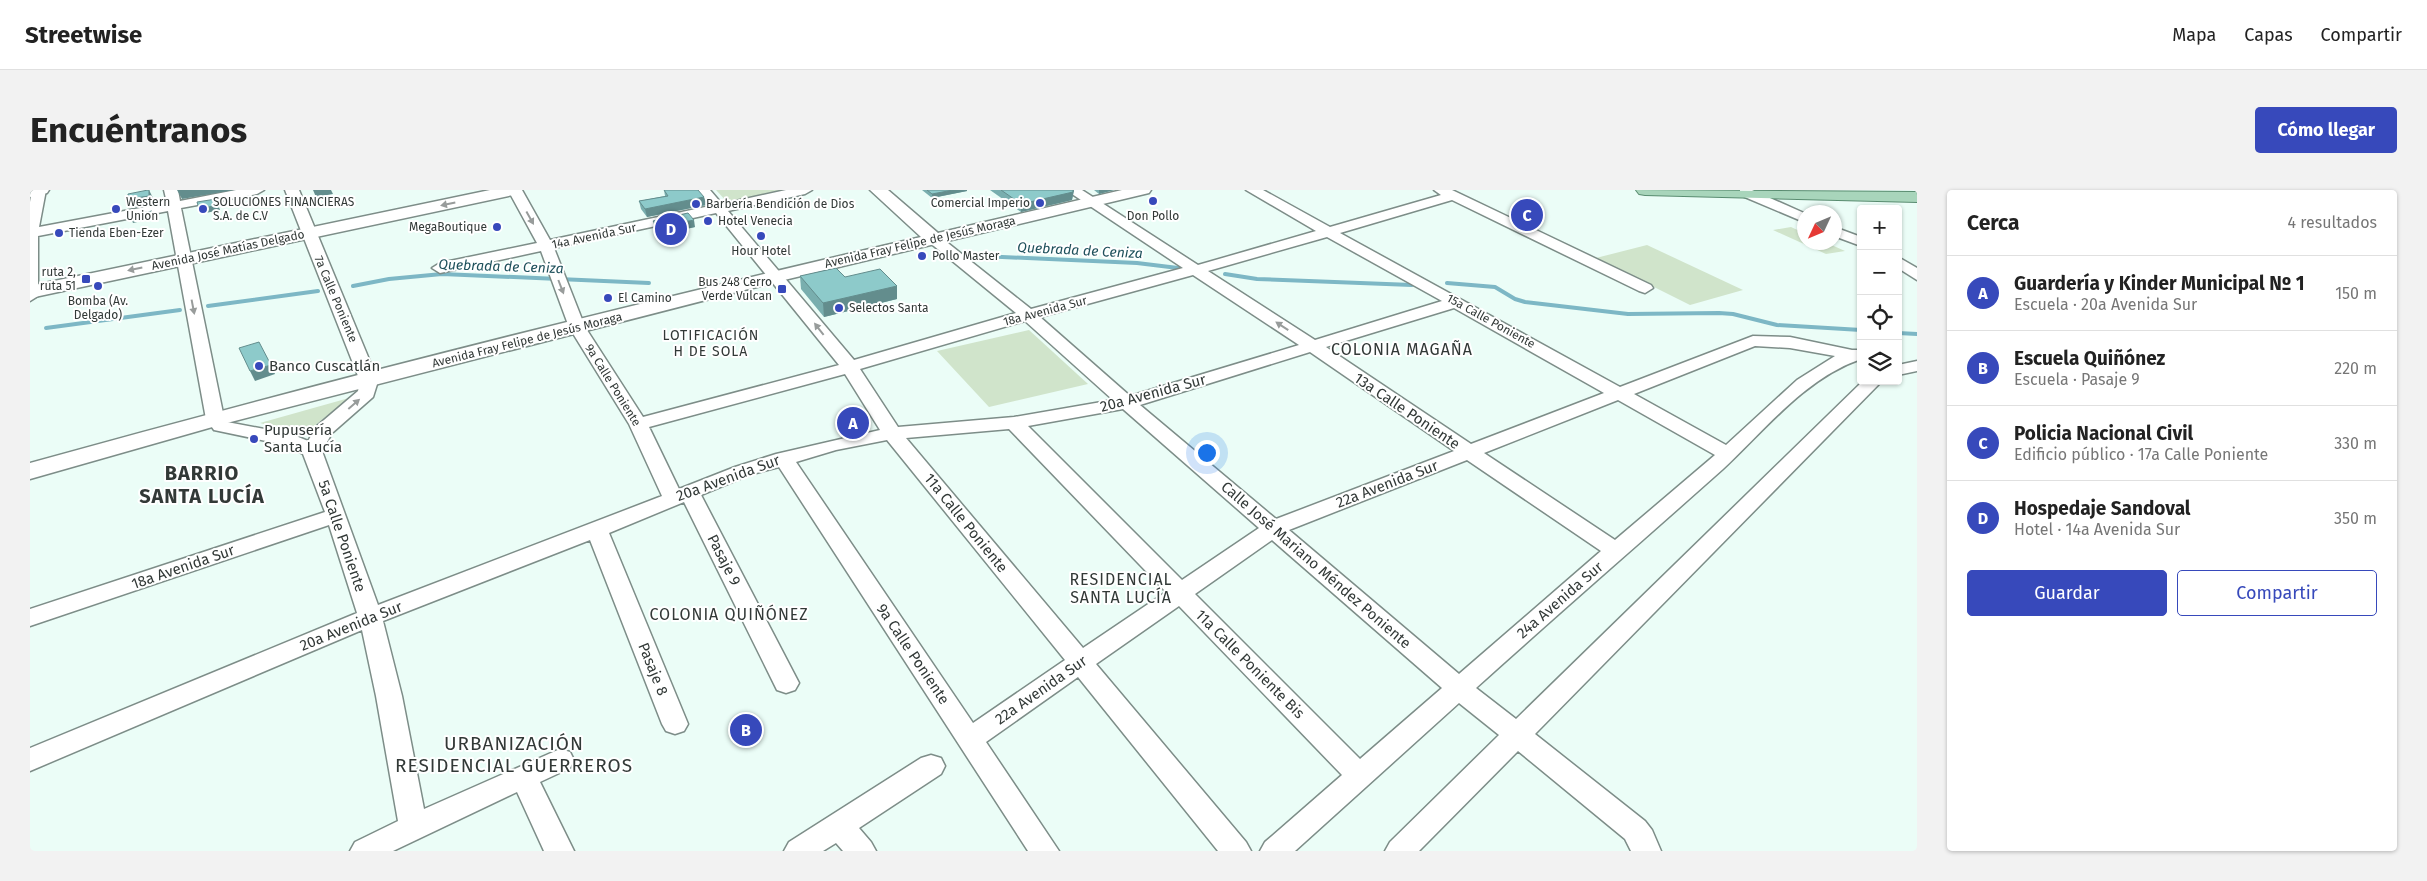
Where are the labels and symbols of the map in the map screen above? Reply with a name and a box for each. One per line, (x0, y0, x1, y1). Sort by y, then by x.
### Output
place label: Western Union (126, 195, 170, 223)
place label: SOLUCIONES FINANCIERAS S.A. de C.V (213, 195, 355, 223)
marker: Don Pollo (1147, 195, 1159, 207)
place label: Comercial Imperio (931, 196, 1030, 210)
pin: C (1511, 196, 1543, 234)
place label: Barbería Bendición de Dios (706, 197, 855, 211)
marker: Comercial Imperio (1034, 197, 1046, 209)
marker: Barbería Bendición de Dios (690, 198, 702, 210)
one-way arrow (440, 200, 456, 208)
marker: Western Union (110, 203, 122, 215)
marker: SOLUCIONES FINANCIERAS S.A. de C.V (197, 203, 209, 215)
north arrow (1797, 205, 1842, 250)
place label: Don Pollo (1127, 209, 1179, 223)
pin: D (655, 210, 687, 248)
one-way arrow (526, 211, 534, 226)
street label: Avenida Fray Felipe de Jesús Moraga (823, 213, 1017, 271)
place label: Hotel Venecia (718, 214, 793, 228)
marker: Hotel Venecia (702, 215, 714, 227)
place label: MegaBoutique (409, 220, 487, 234)
street label: 14a Avenida Sur (550, 220, 638, 252)
marker: MegaBoutique (491, 221, 503, 233)
place label: Tienda Eben-Ezer (69, 226, 164, 240)
marker: Tienda Eben-Ezer (53, 227, 65, 239)
street label: Avenida José Matías Delgado (150, 227, 306, 273)
marker: Hour Hotel (755, 230, 767, 242)
water label: Quebrada de Ceniza (1017, 239, 1143, 262)
place label: Hour Hotel (731, 244, 791, 258)
place label: Pollo Master (932, 249, 1000, 263)
marker: Pollo Master (916, 250, 928, 262)
street label: 7a Calle Poniente (311, 254, 361, 344)
water label: Quebrada de Ceniza (438, 256, 564, 277)
place label: ruta 2, ruta 51 (40, 265, 76, 293)
one-way arrow (127, 266, 143, 274)
marker: ruta 2, ruta 51 (80, 273, 92, 285)
place label: Bus 248 Cerro Verde Vulcan (698, 275, 772, 303)
one-way arrow (558, 279, 565, 294)
marker: Bomba (Av. Delgado) (92, 280, 104, 292)
marker: Bus 248 Cerro Verde Vulcan (776, 283, 788, 295)
place label: El Camino (618, 291, 672, 305)
street label: 15a Calle Poniente (1444, 291, 1538, 351)
marker: El Camino (602, 292, 614, 304)
street label: 18a Avenida Sur (1002, 293, 1089, 329)
place label: Bomba (Av. Delgado) (68, 294, 128, 322)
one-way arrow (189, 299, 197, 315)
place label: Selectos Santa (849, 301, 929, 315)
marker: Selectos Santa (833, 302, 845, 314)
street label: Avenida Fray Felipe de Jesús Moraga (430, 310, 624, 370)
one-way arrow (1275, 322, 1288, 331)
one-way arrow (814, 323, 825, 336)
district label: LOTIFICACIÓN H DE SOLA (663, 326, 759, 360)
district label: COLONIA MAGAÑA (1331, 340, 1473, 359)
street label: 9a Calle Poniente (582, 341, 644, 429)
place label: Banco Cuscatlán (269, 357, 380, 375)
marker: Banco Cuscatlán (253, 360, 265, 372)
street label: 13a Calle Poniente (1351, 369, 1463, 453)
street label: 20a Avenida Sur (1098, 370, 1208, 416)
one-way arrow (348, 398, 361, 409)
pin: A (837, 404, 869, 442)
place label: Pupusería Santa Lucía (264, 421, 342, 456)
marker: Pupusería Santa Lucía (248, 433, 260, 445)
your location (1194, 440, 1220, 466)
street label: 20a Avenida Sur (674, 451, 782, 505)
street label: 22a Avenida Sur (1333, 456, 1441, 512)
district label: BARRIO SANTA LUCÍA (139, 461, 265, 508)
street label: 11a Calle Poniente (920, 470, 1012, 576)
street label: 5a Calle Poniente (314, 478, 370, 594)
street label: Calle José Mariano Méndez Poniente (1217, 478, 1415, 652)
street label: Pasaje 9 (703, 531, 745, 589)
street label: 18a Avenida Sur (129, 541, 237, 593)
street label: 24a Avenida Sur (1513, 558, 1607, 642)
district label: RESIDENCIAL SANTA LUCÍA (1069, 570, 1173, 607)
street label: 20a Avenida Sur (297, 597, 405, 655)
street label: 9a Calle Poniente (873, 600, 953, 708)
district label: COLONIA QUIÑÓNEZ (649, 604, 809, 624)
street label: 11a Calle Poniente Bis (1192, 606, 1308, 722)
street label: Pasaje 8 (634, 640, 672, 698)
street label: 22a Avenida Sur (992, 652, 1090, 728)
pin: B (730, 711, 762, 749)
district label: URBANIZACIÓN RESIDENCIAL GUERREROS (395, 732, 633, 777)

